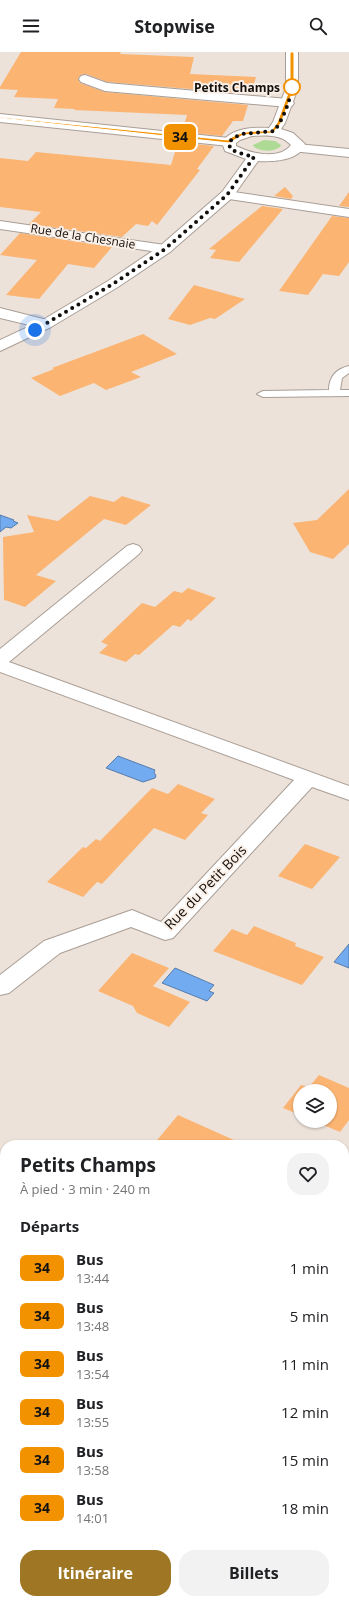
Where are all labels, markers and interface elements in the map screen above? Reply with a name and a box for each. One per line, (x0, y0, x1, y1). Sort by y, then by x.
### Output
text: Stopwise (134, 14, 215, 38)
icon: menu (20, 15, 42, 37)
icon: search (307, 15, 329, 37)
marker: Petits Champs (283, 78, 301, 96)
place label: Petits Champs (194, 79, 280, 96)
line badge: 34 (162, 124, 198, 150)
text: 34 (172, 127, 188, 146)
street label: Rue de la Chesnaie (29, 219, 137, 253)
your location (25, 320, 45, 340)
street label: Rue du Petit Bois (160, 840, 250, 933)
map controls (293, 1084, 337, 1128)
button: layers (293, 1084, 337, 1128)
text: Petits Champs (20, 1152, 156, 1178)
button: heart (287, 1153, 329, 1195)
text: À pied · 3 min · 240 m (20, 1180, 150, 1198)
text: Départs (20, 1216, 79, 1236)
text: Bus (76, 1249, 103, 1269)
text: 34 (34, 1258, 50, 1277)
text: 1 min (290, 1258, 329, 1278)
text: 13:44 (76, 1269, 109, 1287)
text: Bus (76, 1297, 103, 1317)
text: 34 (34, 1306, 50, 1325)
text: 5 min (290, 1306, 329, 1326)
text: 13:48 (76, 1317, 109, 1335)
text: Bus (76, 1345, 103, 1365)
text: 34 (34, 1354, 50, 1373)
text: 11 min (281, 1354, 329, 1374)
text: 13:54 (76, 1365, 109, 1383)
text: Bus (76, 1393, 103, 1413)
text: 34 (34, 1402, 50, 1421)
text: 12 min (281, 1402, 329, 1422)
text: 13:55 (76, 1413, 109, 1431)
text: Bus (76, 1441, 103, 1461)
text: 34 (34, 1450, 50, 1469)
text: 15 min (281, 1450, 329, 1470)
text: 13:58 (76, 1461, 109, 1479)
text: Bus (76, 1489, 103, 1509)
text: 34 (34, 1498, 50, 1517)
text: 18 min (281, 1498, 329, 1518)
text: 14:01 (76, 1509, 109, 1527)
button: Itinéraire (20, 1550, 171, 1596)
button: Billets (179, 1550, 329, 1596)

